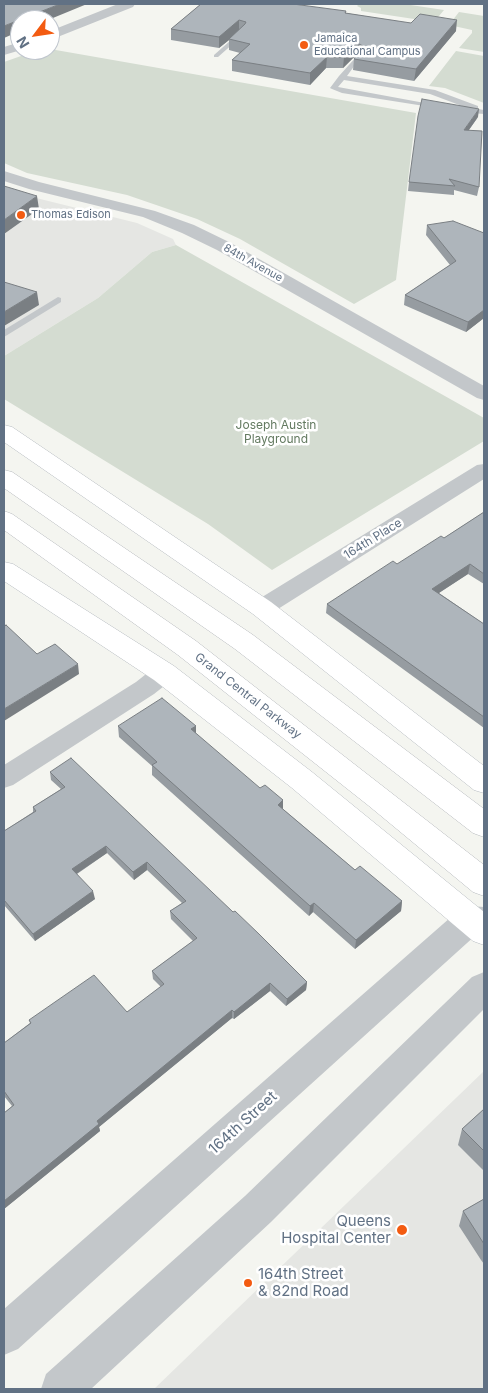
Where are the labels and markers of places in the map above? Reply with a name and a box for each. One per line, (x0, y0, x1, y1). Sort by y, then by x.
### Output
place label: Jamaica Educational Campus (314, 32, 421, 58)
marker: Jamaica Educational Campus (298, 39, 310, 51)
place label: Thomas Edison (31, 208, 111, 222)
marker: Thomas Edison (15, 209, 27, 221)
place label: Queens Hospital Center (281, 1212, 391, 1247)
marker: Queens Hospital Center (395, 1223, 409, 1237)
place label: 164th Street & 82nd Road (258, 1265, 349, 1300)
marker: 164th Street & 82nd Road (242, 1277, 254, 1289)

